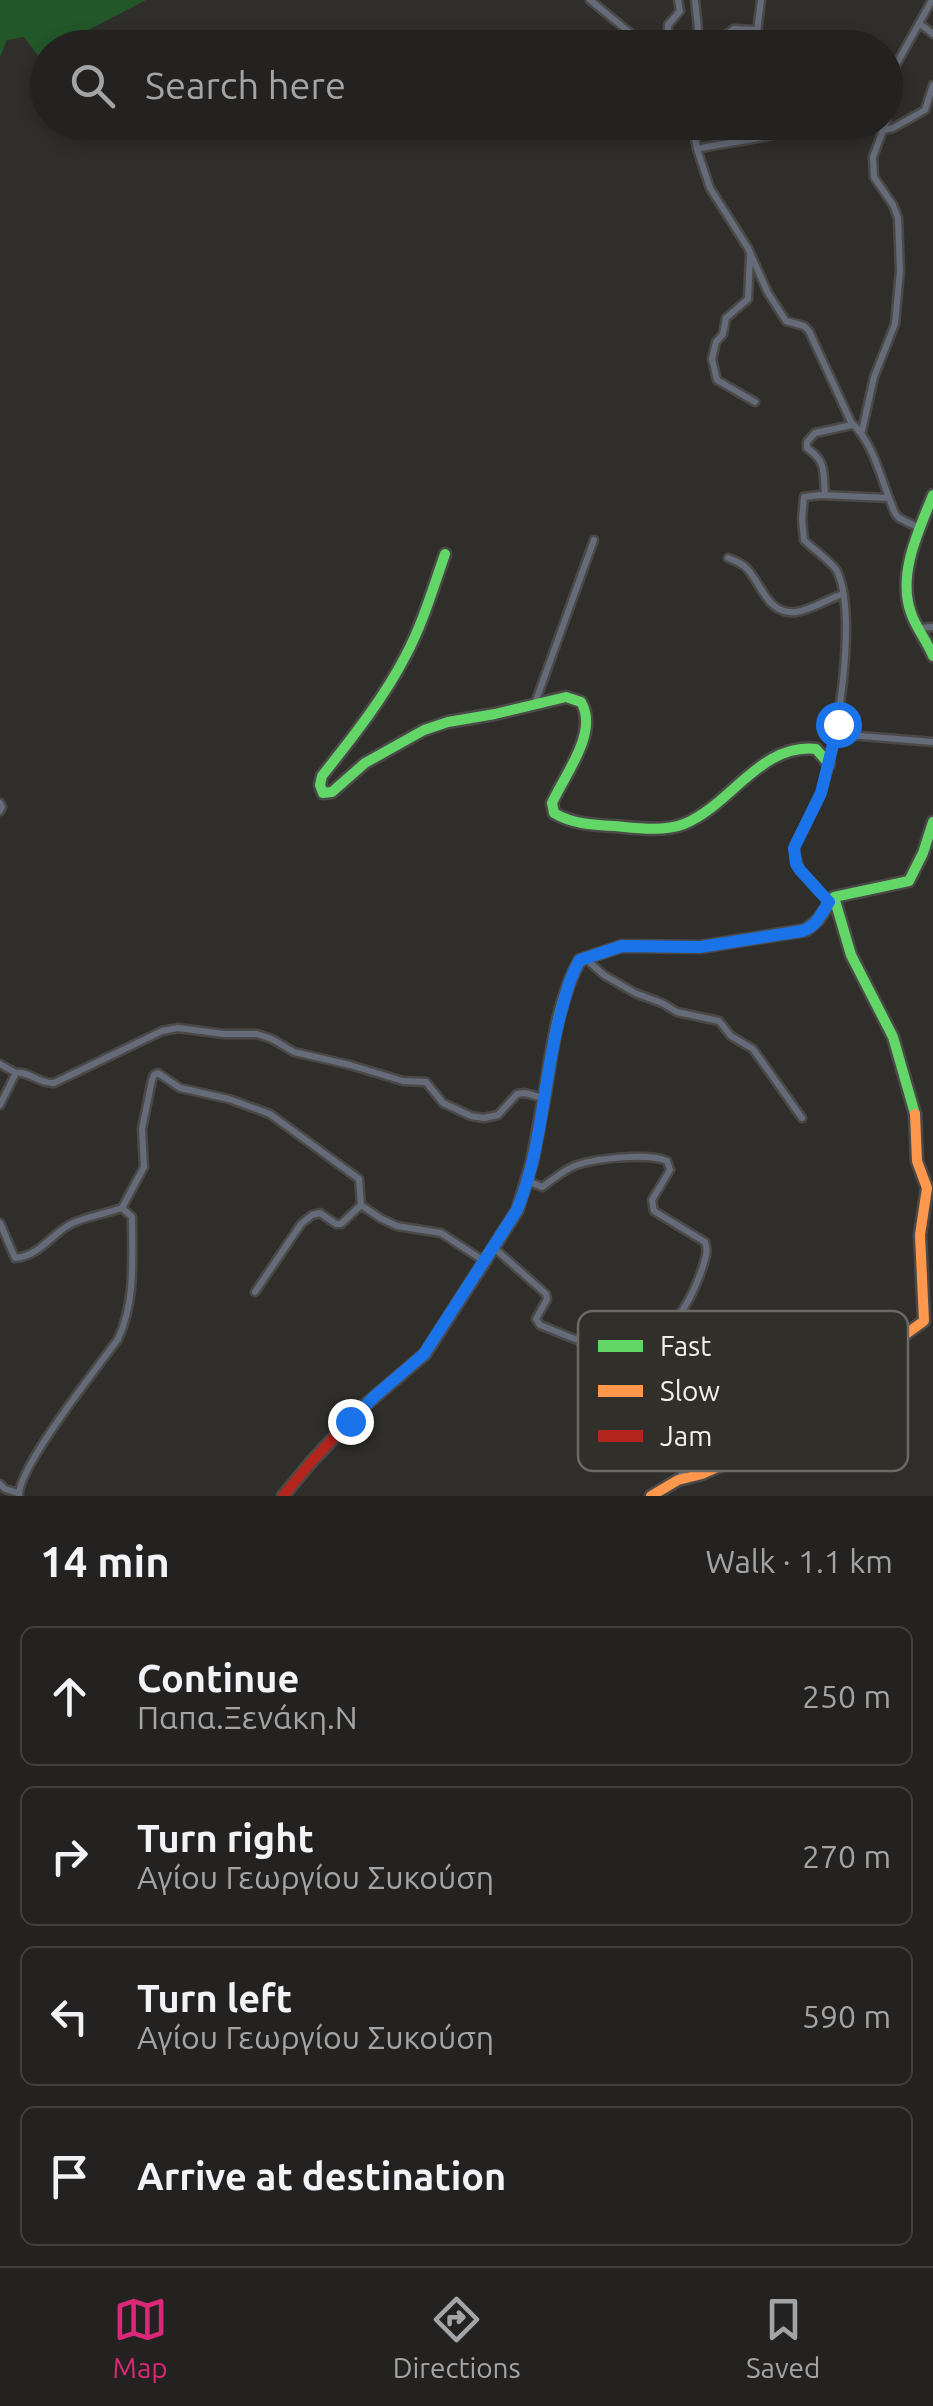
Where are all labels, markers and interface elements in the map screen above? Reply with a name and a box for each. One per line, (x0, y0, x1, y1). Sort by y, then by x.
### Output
search box (30, 30, 903, 140)
icon: search (65, 58, 120, 113)
text: Search here (145, 64, 346, 106)
route start (816, 702, 862, 748)
legend (578, 1311, 908, 1471)
text: Fast (660, 1330, 711, 1361)
text: Slow (660, 1375, 720, 1406)
route end (328, 1399, 374, 1445)
text: Jam (660, 1420, 712, 1451)
text: 14 min (40, 1538, 170, 1585)
text: Walk · 1.1 km (705, 1543, 893, 1579)
text: Continue (137, 1657, 299, 1699)
icon: ahead (42, 1669, 97, 1724)
text: 250 m (802, 1678, 891, 1714)
text: Παπα.Ξενάκη.Ν (137, 1699, 358, 1735)
text: Turn right (137, 1817, 314, 1859)
icon: right (42, 1829, 97, 1884)
text: 270 m (802, 1838, 891, 1874)
text: Αγίου Γεωργίου Συκούση (137, 1859, 494, 1895)
text: Turn left (137, 1977, 292, 2019)
icon: left (42, 1989, 97, 2044)
text: 590 m (802, 1998, 891, 2034)
text: Αγίου Γεωργίου Συκούση (137, 2019, 494, 2055)
icon: arrive (42, 2149, 97, 2204)
text: Arrive at destination (137, 2155, 506, 2197)
tab: Map (113, 2292, 168, 2383)
tab: Directions (393, 2292, 521, 2383)
tab: Saved (746, 2292, 820, 2383)

